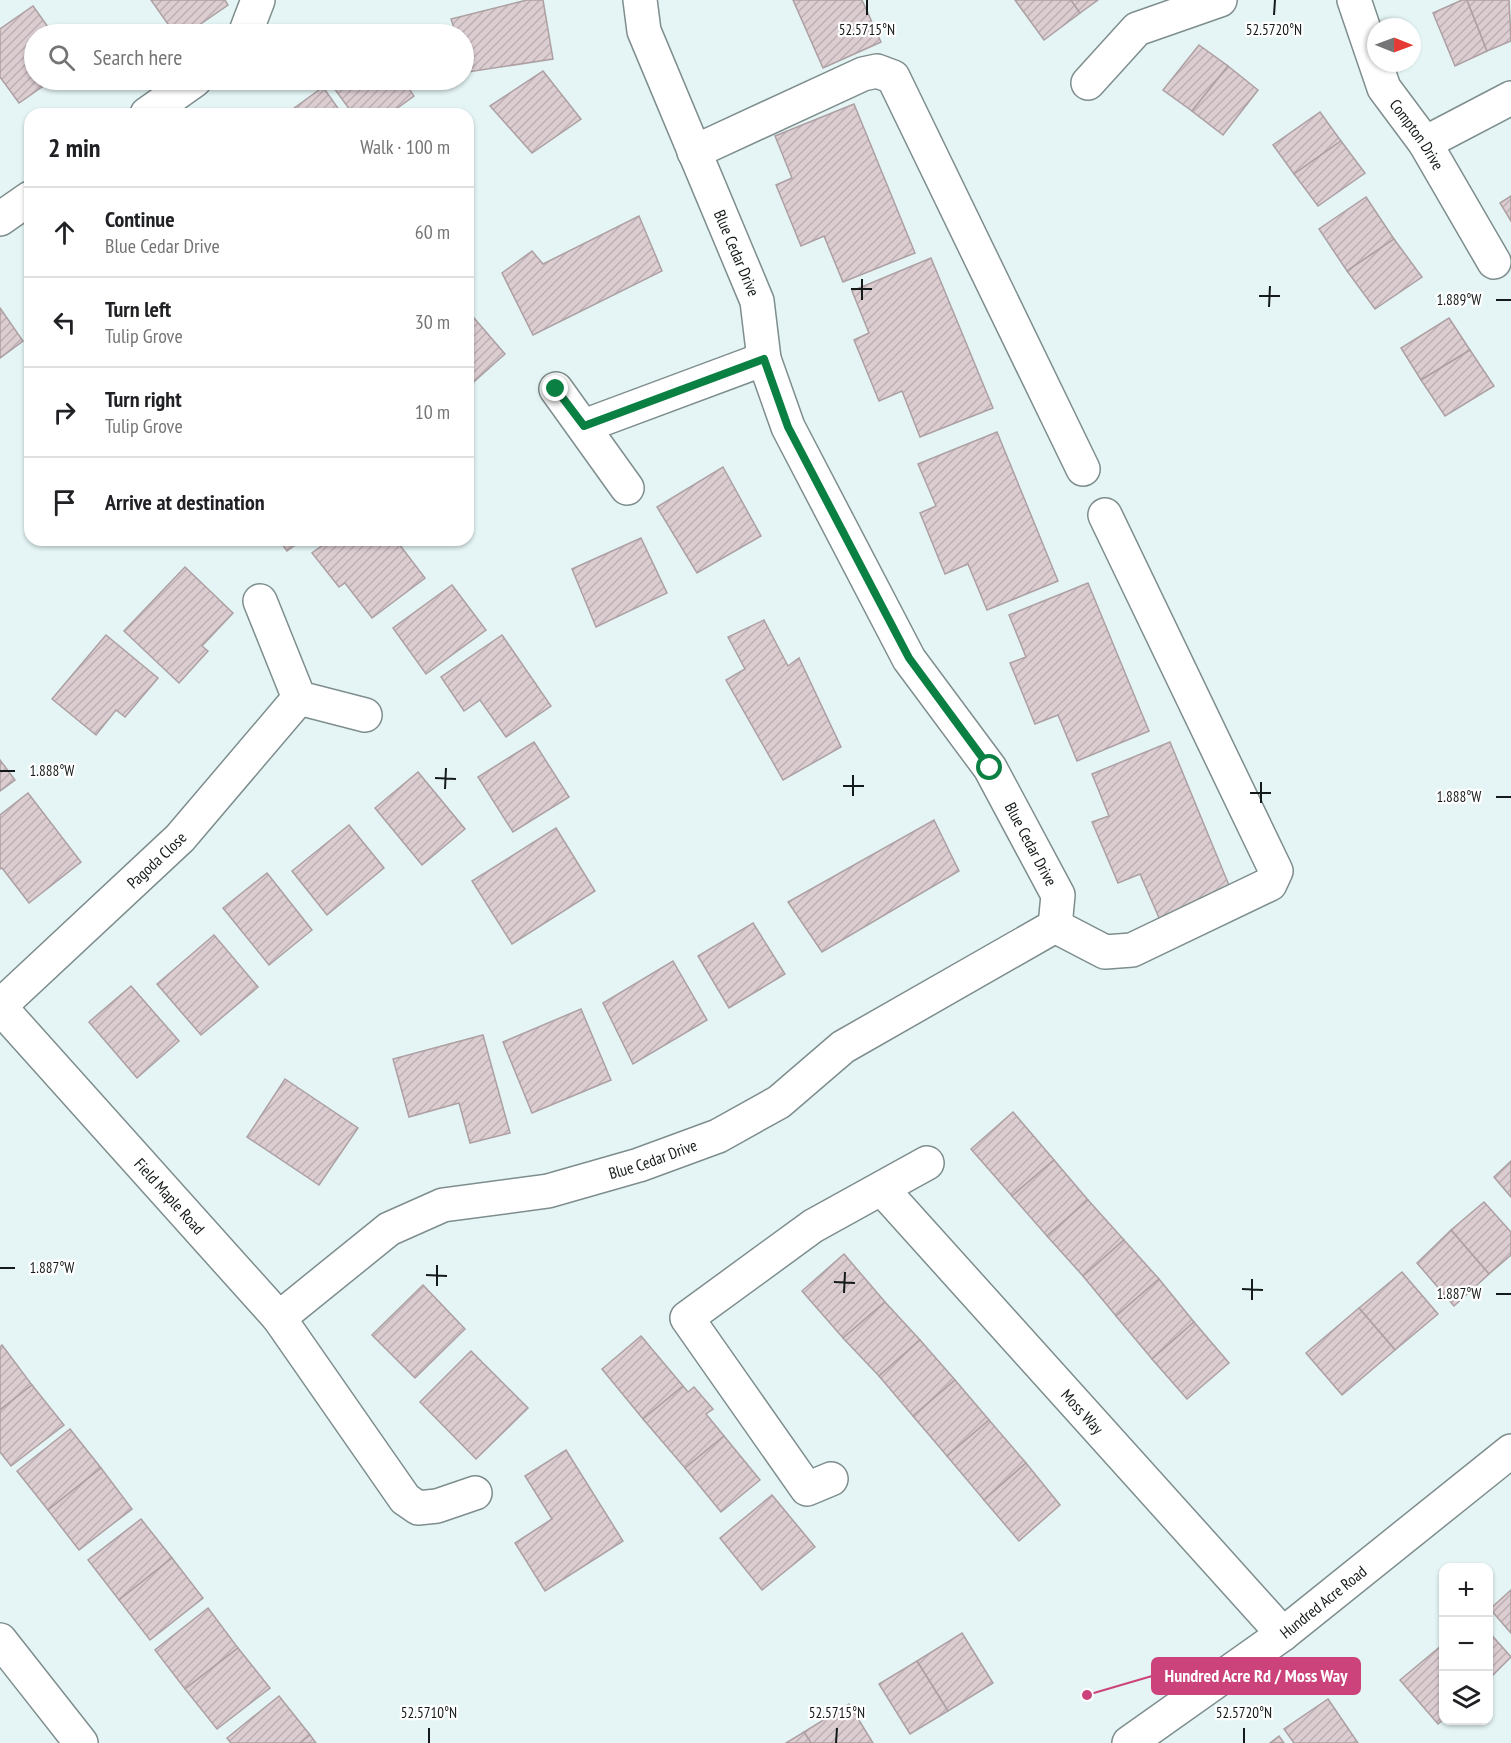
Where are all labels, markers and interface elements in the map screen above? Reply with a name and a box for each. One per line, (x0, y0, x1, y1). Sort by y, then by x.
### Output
north arrow (1367, 18, 1421, 72)
text: 52.5715°N (839, 20, 895, 39)
text: 52.5720°N (1246, 20, 1302, 39)
search box (24, 24, 474, 90)
icon: search (45, 41, 78, 74)
text: Search here (93, 43, 182, 71)
street label: Compton Drive (1386, 95, 1448, 173)
text: 2 min (48, 131, 101, 164)
text: Walk · 100 m (360, 134, 450, 160)
text: Continue (105, 205, 175, 233)
street label: Blue Cedar Drive (710, 207, 764, 299)
icon: ahead (48, 216, 81, 249)
text: 60 m (415, 219, 450, 245)
text: Blue Cedar Drive (105, 233, 220, 259)
text: 1.889°W (1437, 290, 1481, 309)
text: Turn left (105, 295, 171, 323)
icon: left (48, 306, 81, 339)
text: 30 m (415, 309, 450, 335)
text: Tulip Grove (105, 323, 183, 349)
route end (542, 375, 568, 401)
text: Turn right (105, 385, 182, 413)
icon: right (48, 396, 81, 429)
text: 10 m (415, 399, 450, 425)
text: Tulip Grove (105, 413, 183, 439)
icon: arrive (48, 486, 81, 519)
text: Arrive at destination (105, 488, 265, 516)
route start (976, 754, 1002, 780)
text: 1.888°W (30, 761, 74, 780)
text: 1.888°W (1437, 787, 1481, 806)
street label: Blue Cedar Drive (1001, 799, 1061, 889)
street label: Pagoda Close (123, 828, 191, 892)
street label: Blue Cedar Drive (606, 1135, 700, 1183)
street label: Field Maple Road (130, 1154, 209, 1238)
text: 1.887°W (30, 1258, 74, 1277)
text: 1.887°W (1437, 1284, 1481, 1303)
street label: Moss Way (1057, 1385, 1108, 1438)
street label: Hundred Acre Road (1276, 1561, 1370, 1643)
map controls (1439, 1563, 1493, 1725)
button: + (1439, 1563, 1493, 1617)
button: − (1439, 1617, 1493, 1671)
callout: Hundred Acre Rd / Moss Way (1152, 1658, 1360, 1694)
text: Hundred Acre Rd / Moss Way (1165, 1664, 1348, 1687)
button: layers (1439, 1671, 1493, 1725)
text: 52.5710°N (401, 1703, 457, 1722)
text: 52.5715°N (809, 1703, 865, 1722)
text: 52.5720°N (1216, 1703, 1272, 1722)

